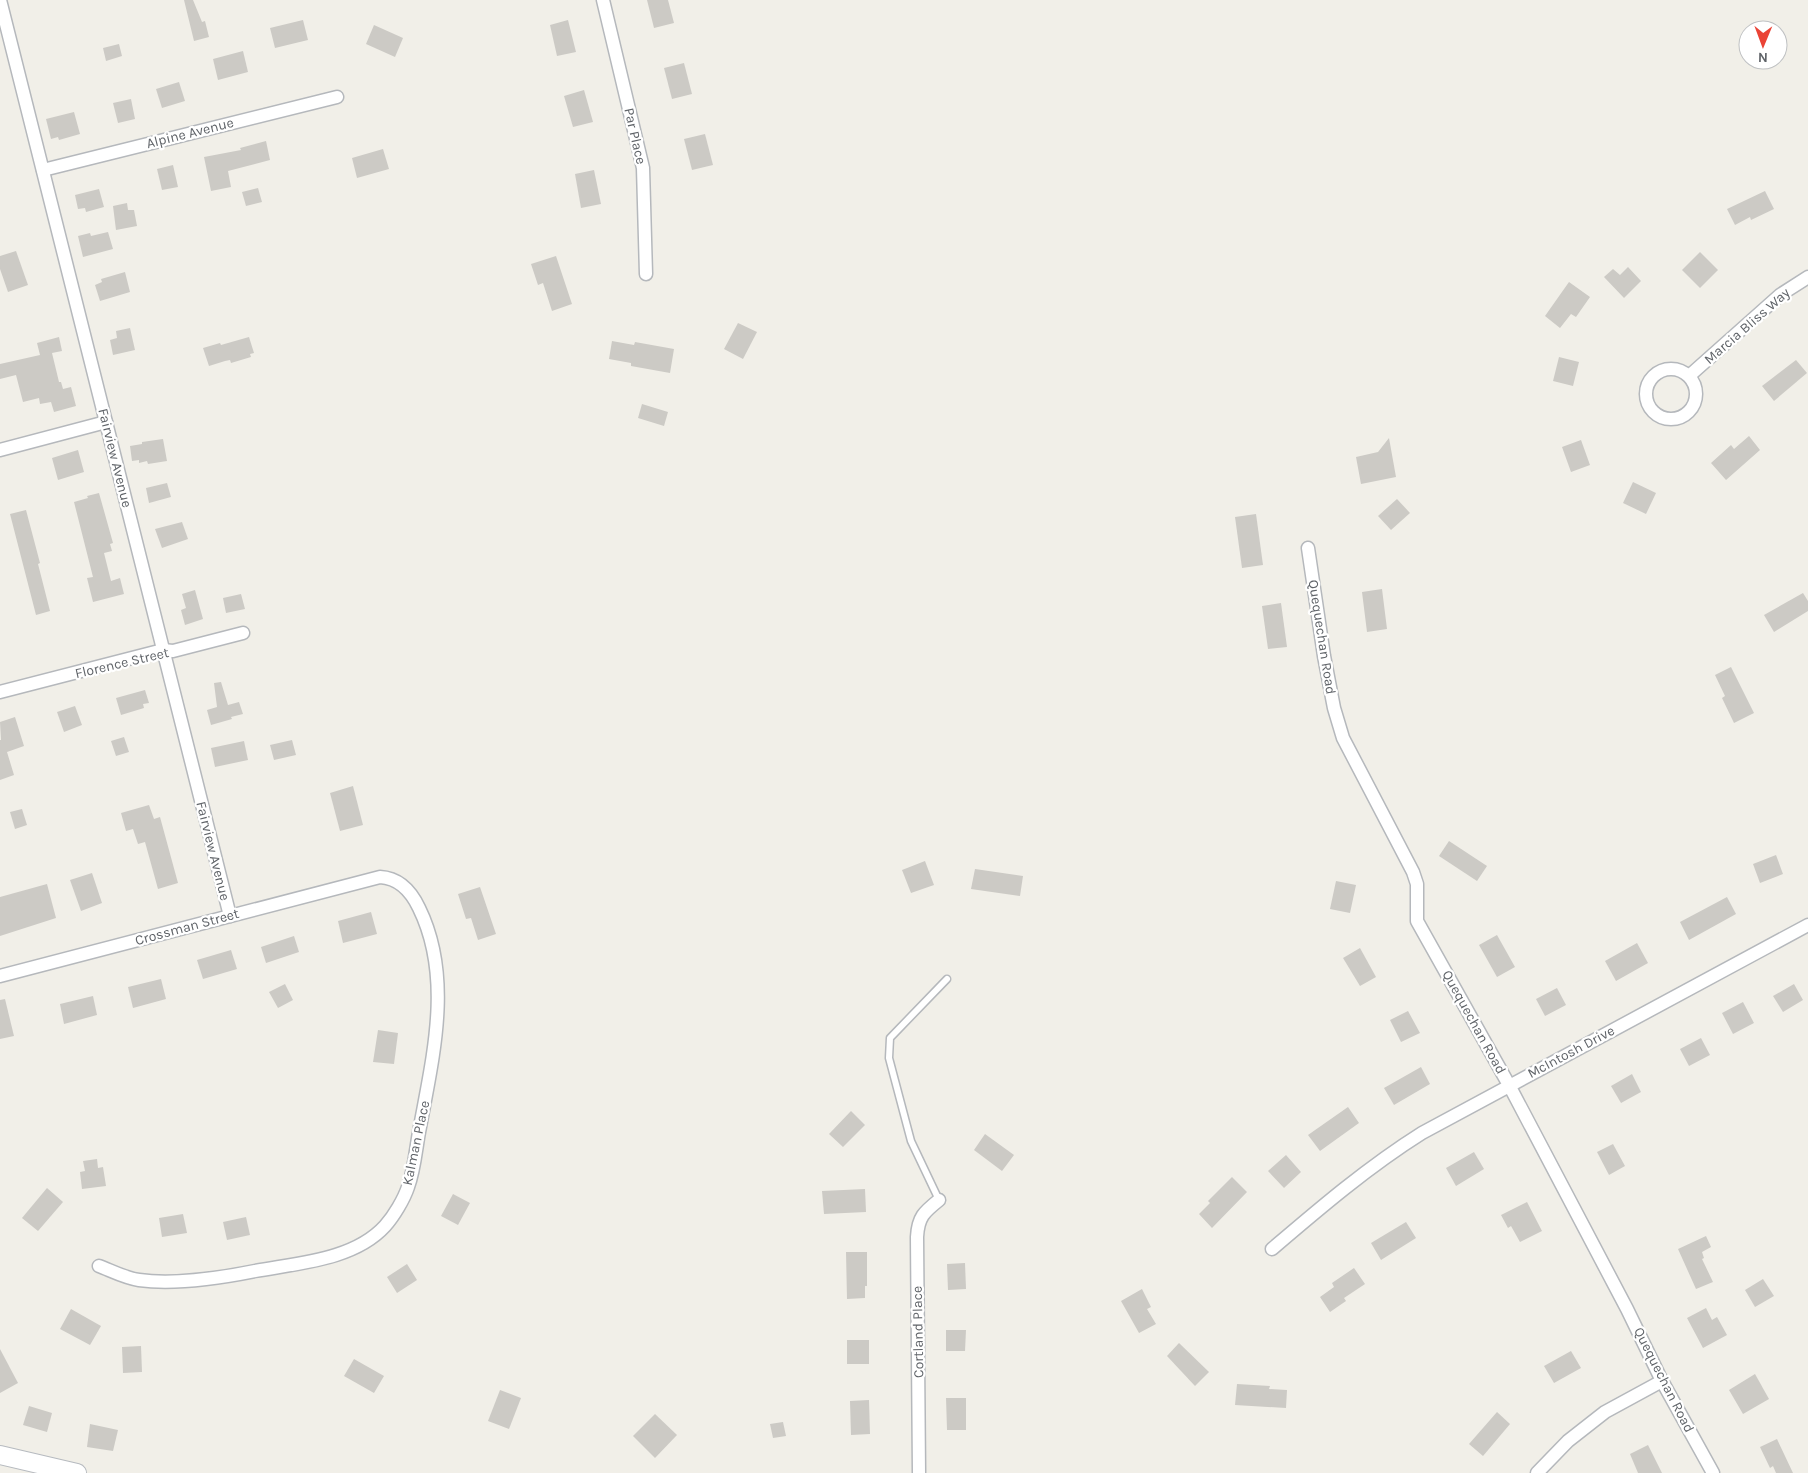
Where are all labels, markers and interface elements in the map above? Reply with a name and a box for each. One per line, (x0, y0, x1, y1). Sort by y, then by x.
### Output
north arrow (1738, 20, 1788, 70)
text: N (1758, 49, 1768, 66)
street label: Par Place (620, 106, 650, 166)
street label: Alpine Avenue (145, 114, 235, 152)
street label: Marcia Bliss Way (1701, 284, 1794, 368)
street label: Fairview Avenue (94, 407, 136, 509)
street label: Quequechan Road (1305, 578, 1339, 696)
street label: Florence Street (73, 644, 171, 682)
street label: Fairview Avenue (192, 800, 234, 902)
street label: Crossman Street (133, 905, 241, 949)
street label: Quequechan Road (1438, 967, 1510, 1077)
street label: McIntosh Drive (1525, 1022, 1617, 1082)
street label: Kalman Place (399, 1099, 433, 1187)
street label: Cortland Place (909, 1286, 927, 1378)
street label: Quequechan Road (1630, 1324, 1698, 1436)

